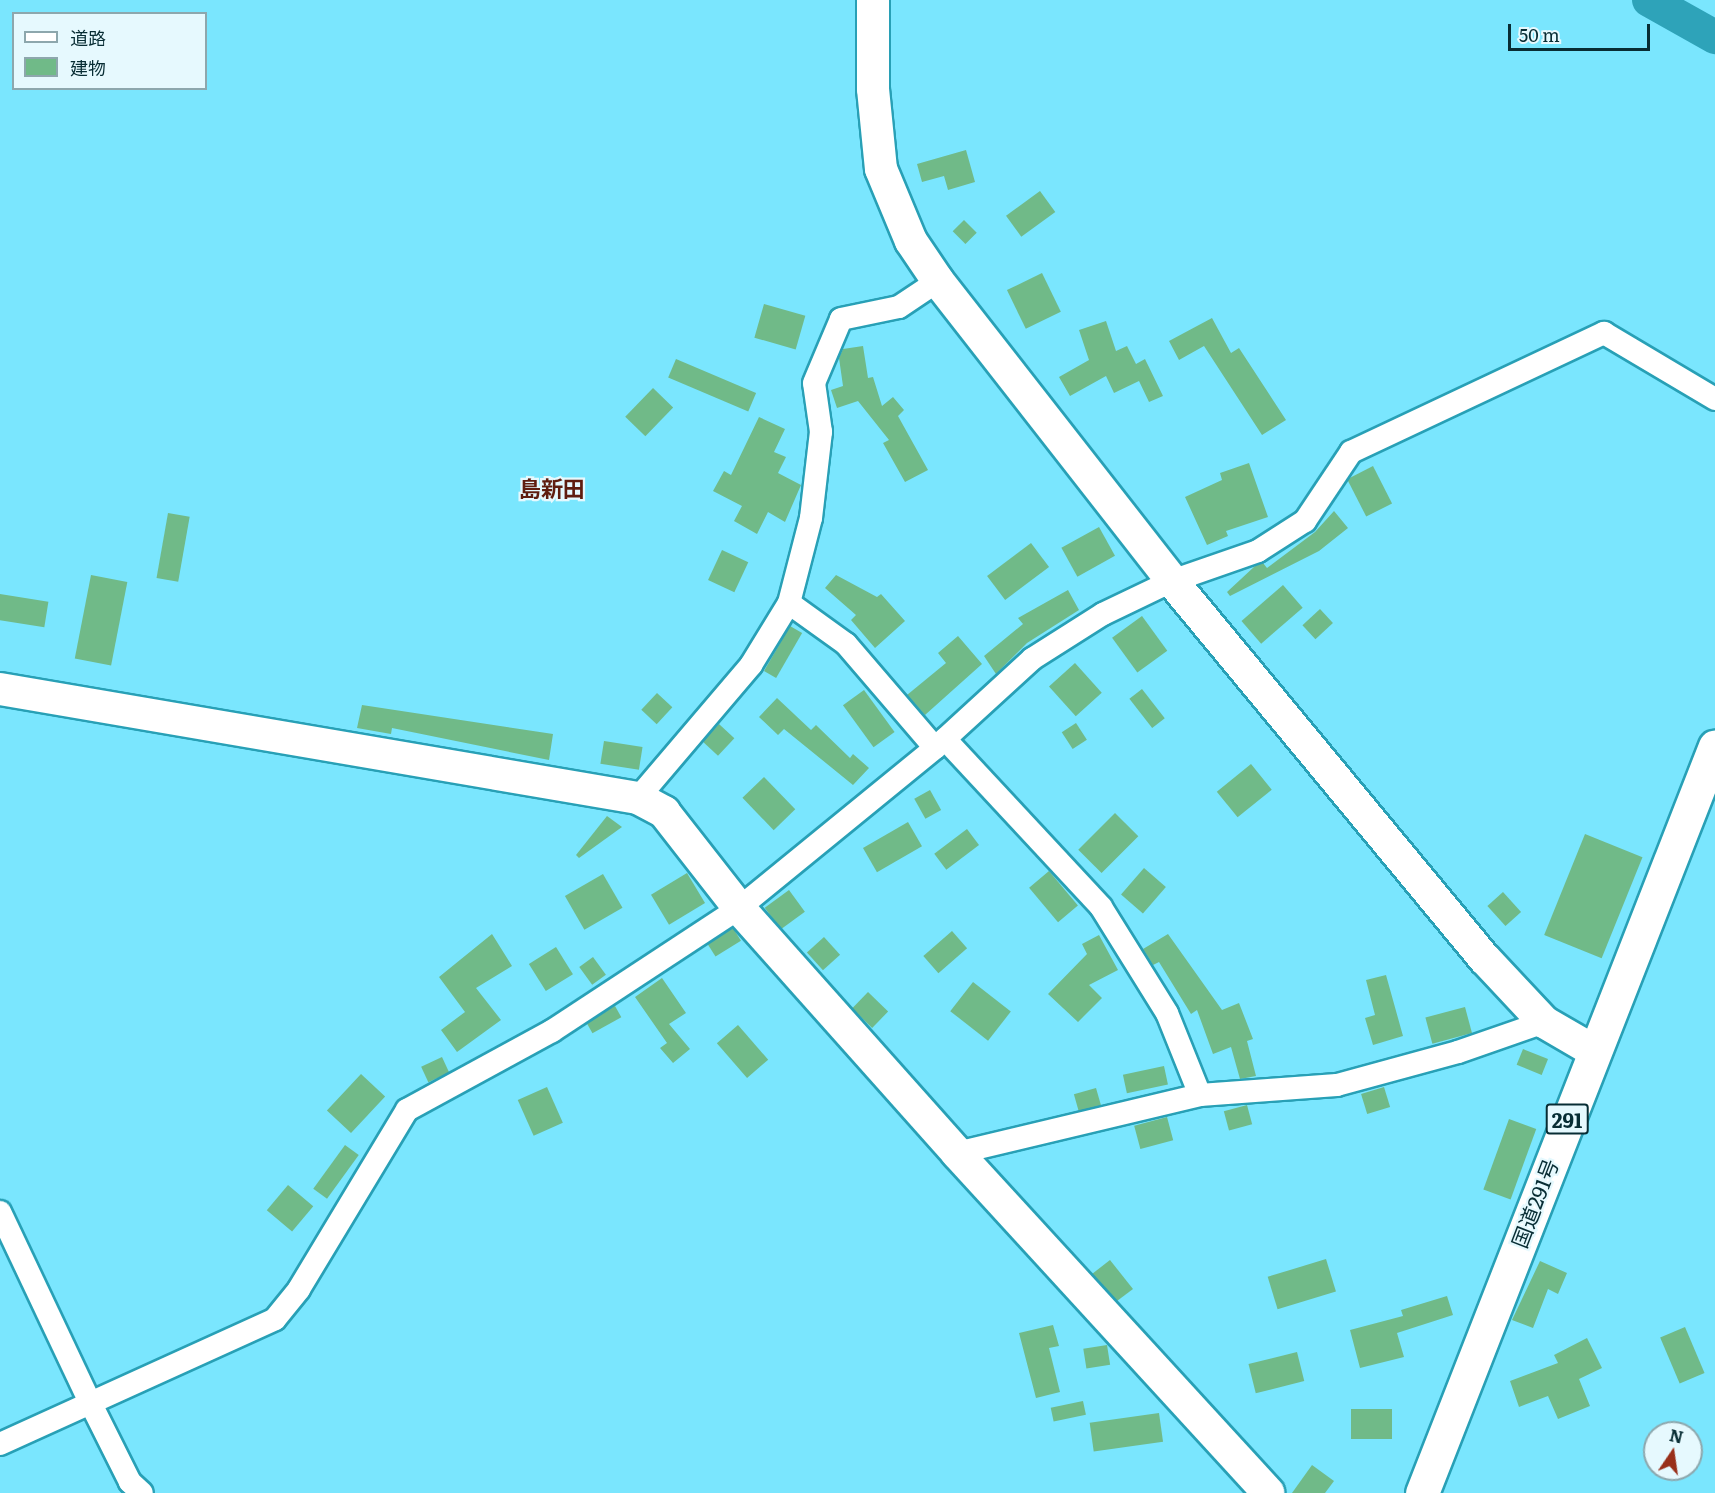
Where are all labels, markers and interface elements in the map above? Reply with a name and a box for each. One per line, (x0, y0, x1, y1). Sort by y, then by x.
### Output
legend (12, 12, 207, 90)
scale bar (1511, 12, 1654, 50)
text: 50 m (1519, 21, 1560, 48)
text: 道路 (70, 24, 106, 51)
text: 建物 (70, 54, 106, 81)
district label: 島新田 (519, 475, 585, 501)
road number: 291 (1544, 1102, 1590, 1136)
street label: 国道291号 (1506, 1155, 1562, 1251)
north arrow (1643, 1421, 1703, 1481)
text: N (1667, 1422, 1686, 1449)

